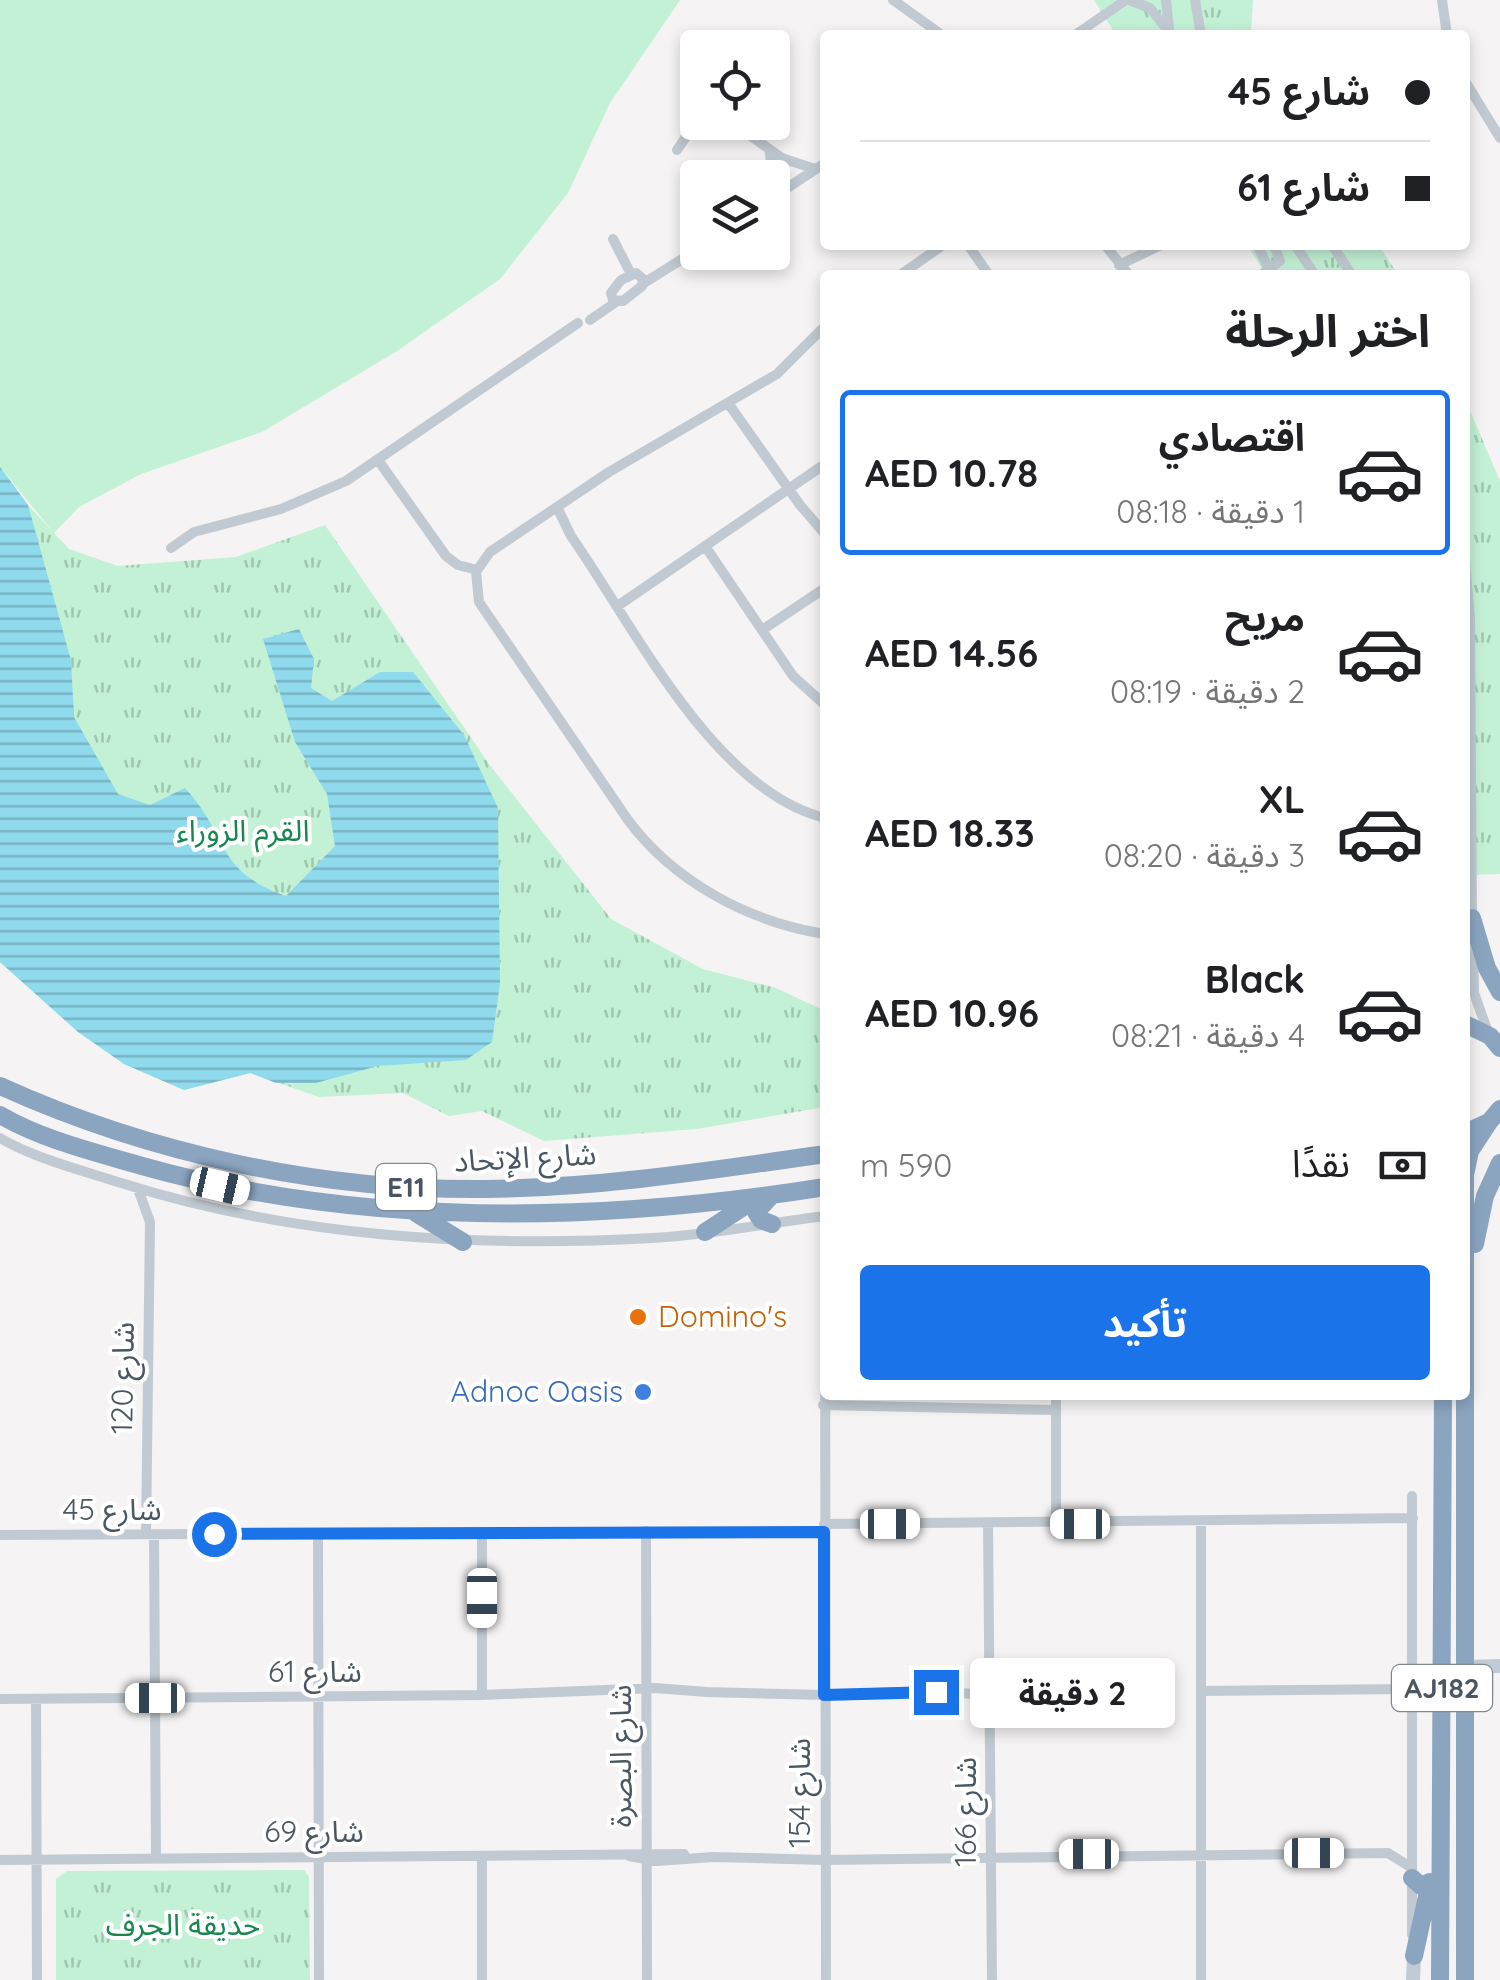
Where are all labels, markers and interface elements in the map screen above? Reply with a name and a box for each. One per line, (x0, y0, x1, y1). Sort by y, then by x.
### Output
map controls (680, 30, 790, 270)
button: locate (680, 30, 790, 140)
text: شارع 45 (1228, 67, 1370, 115)
button: layers (680, 160, 790, 270)
text: شارع 61 (1237, 163, 1370, 211)
text: اختر الرحلة (1225, 302, 1430, 358)
text: اقتصادي (1159, 413, 1305, 461)
icon: car (1335, 428, 1425, 518)
text: AED 10.78 (865, 449, 1038, 497)
text: 1 دقيقة · 08:18 (1116, 491, 1305, 531)
text: مريح (1225, 593, 1305, 641)
icon: car (1335, 608, 1425, 698)
text: AED 14.56 (865, 629, 1038, 677)
text: 2 دقيقة · 08:19 (1110, 671, 1305, 711)
text: XL (1259, 775, 1305, 823)
icon: car (1335, 788, 1425, 878)
text: AED 18.33 (865, 809, 1035, 857)
park label: القرم الزوراء (176, 811, 310, 853)
text: 3 دقيقة · 08:20 (1104, 835, 1305, 875)
text: Black (1205, 955, 1305, 1003)
icon: car (1335, 968, 1425, 1058)
text: AED 10.96 (865, 989, 1039, 1037)
text: 4 دقيقة · 08:21 (1111, 1015, 1305, 1055)
street label: شارع الإتحاد (453, 1134, 597, 1184)
icon: cash (1375, 1138, 1430, 1193)
text: نقدًا (1292, 1139, 1350, 1187)
text: 590 m (860, 1145, 952, 1185)
road number: E11 (376, 1164, 436, 1210)
car (187, 1165, 253, 1207)
button: تأكيد (860, 1265, 1430, 1380)
place label: Domino's (658, 1297, 787, 1335)
marker: Domino's (627, 1306, 649, 1328)
street label: شارع 120 (102, 1322, 146, 1435)
place label: Adnoc Oasis (451, 1372, 623, 1410)
marker: Adnoc Oasis (632, 1381, 654, 1403)
street label: شارع 45 (62, 1490, 162, 1532)
car (860, 1509, 920, 1539)
car (1050, 1509, 1110, 1539)
route start (192, 1512, 237, 1557)
car (467, 1568, 497, 1628)
street label: شارع 61 (268, 1652, 362, 1694)
callout: 2 دقيقة (971, 1657, 1176, 1727)
road number: AJ182 (1392, 1665, 1492, 1711)
route end (914, 1670, 959, 1715)
text: 2 دقيقة (1019, 1673, 1126, 1713)
car (125, 1683, 185, 1713)
street label: شارع البصرة (601, 1684, 643, 1828)
street label: شارع 154 (780, 1738, 822, 1848)
street label: شارع 166 (946, 1757, 988, 1867)
street label: شارع 69 (264, 1812, 364, 1854)
car (1284, 1838, 1344, 1868)
car (1059, 1839, 1119, 1869)
park label: حديقة الجرف (106, 1905, 260, 1943)

